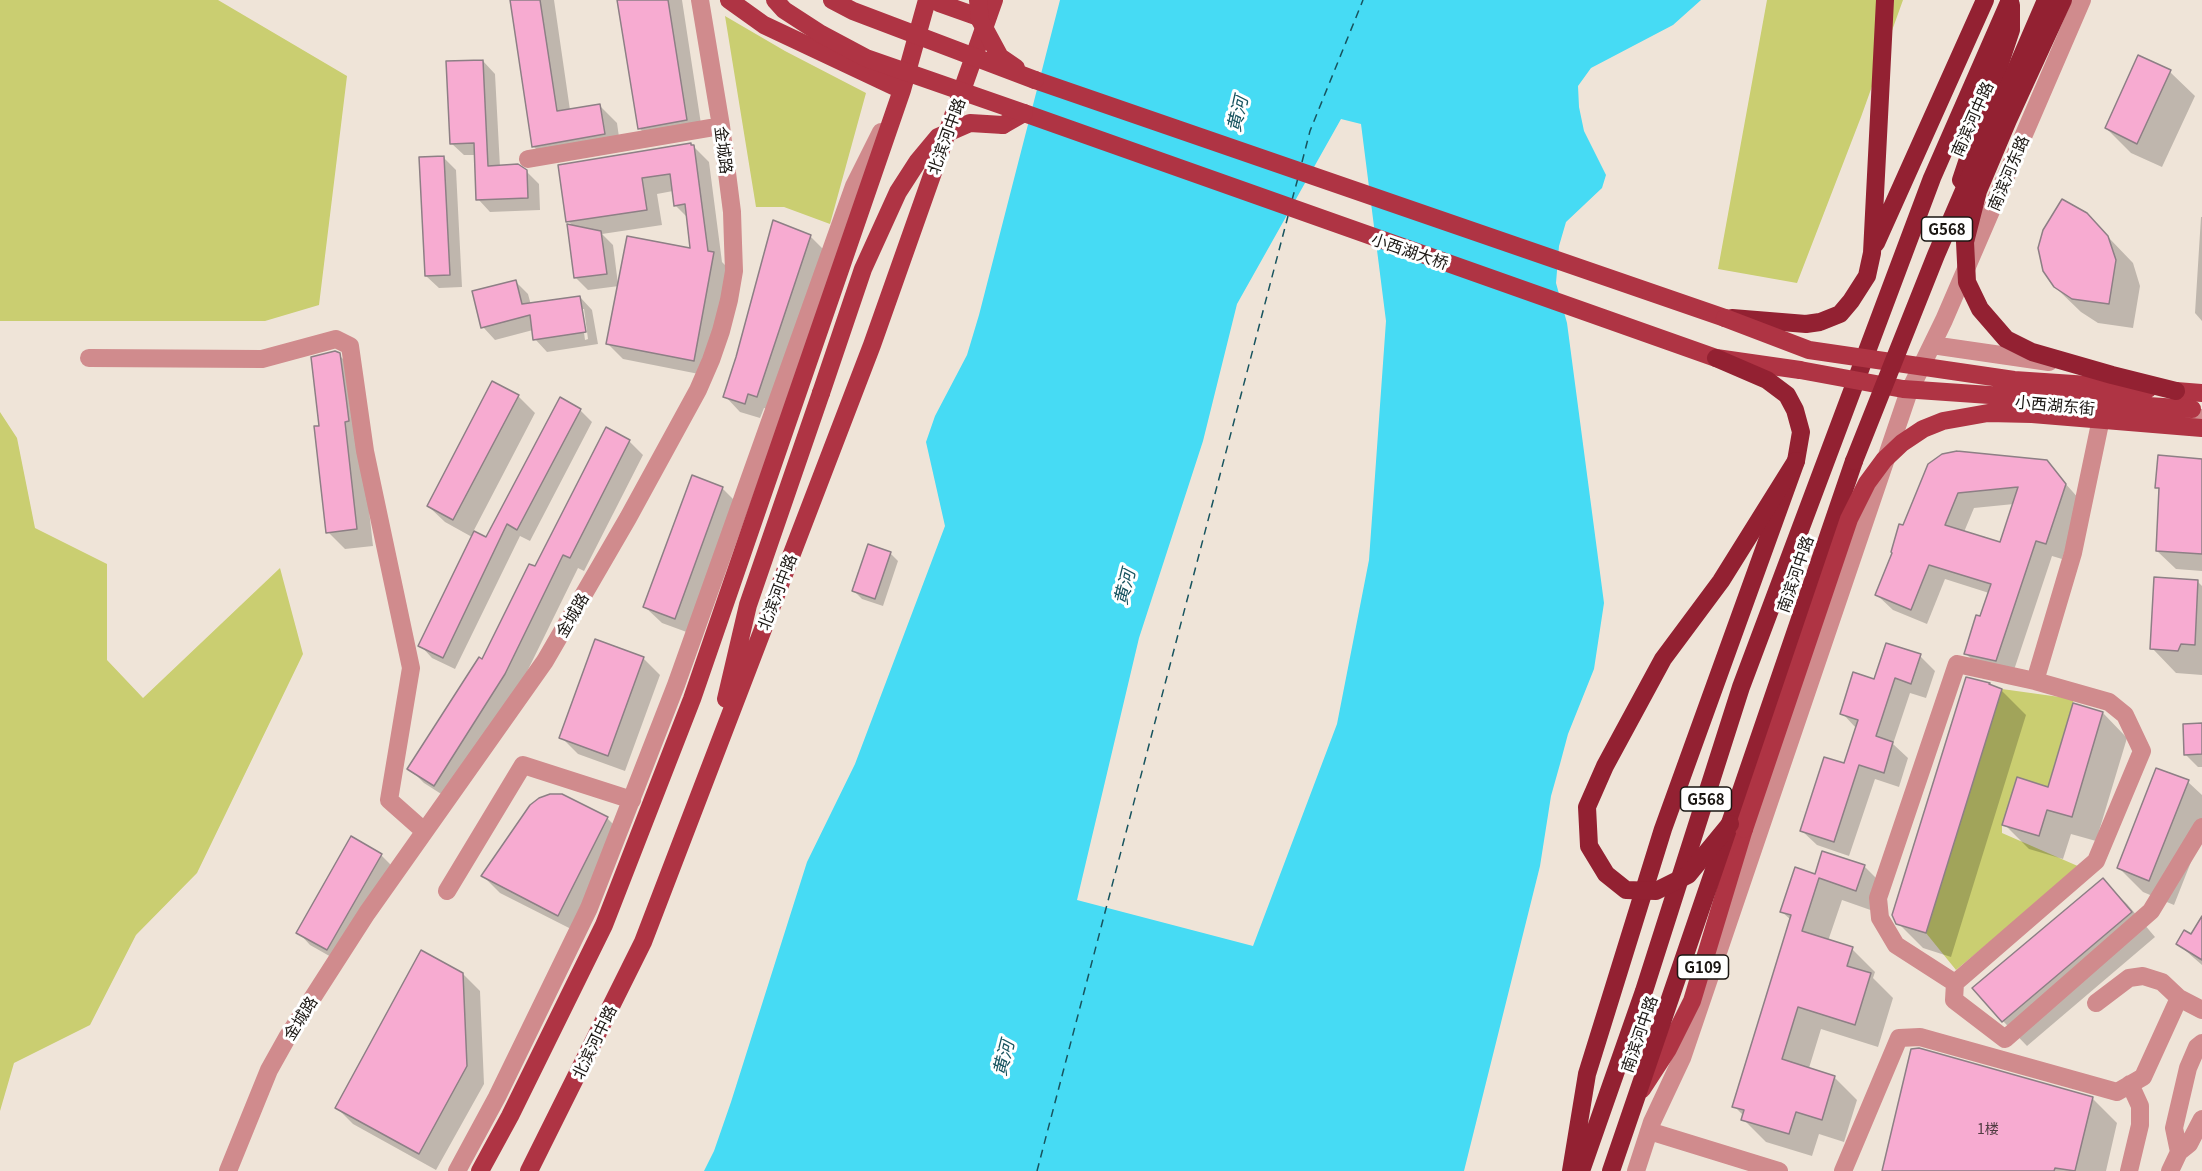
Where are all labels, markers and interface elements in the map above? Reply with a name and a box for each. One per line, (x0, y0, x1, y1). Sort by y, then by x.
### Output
street label: 南滨河中路 (1947, 79, 1997, 159)
water label: 黄河 (1222, 94, 1252, 134)
street label: 北滨河中路 (923, 95, 969, 177)
street label: 金城路 (712, 125, 736, 175)
street label: 南滨河东路 (1984, 132, 2032, 214)
road number: G568 (1922, 217, 1972, 241)
street label: 小西湖大桥 (1369, 229, 1451, 273)
street label: 小西湖东街 (2014, 392, 2096, 418)
street label: 南滨河中路 (1773, 533, 1817, 615)
street label: 北滨河中路 (754, 551, 800, 633)
water label: 黄河 (1109, 567, 1139, 607)
street label: 金城路 (552, 589, 592, 641)
road number: G568 (1680, 787, 1732, 811)
road number: G109 (1678, 955, 1728, 979)
street label: 金城路 (279, 993, 321, 1043)
street label: 南滨河中路 (1617, 993, 1661, 1075)
street label: 北滨河中路 (568, 1002, 620, 1082)
water label: 黄河 (988, 1038, 1018, 1078)
house number: 1楼 (1977, 1121, 1999, 1137)

